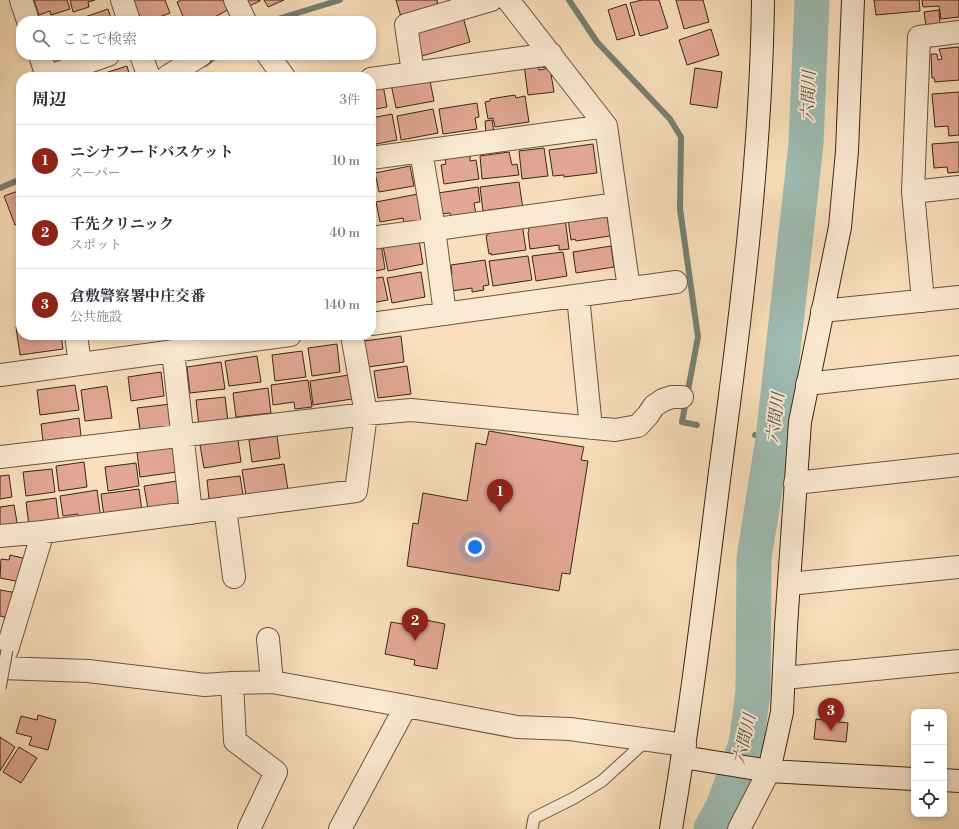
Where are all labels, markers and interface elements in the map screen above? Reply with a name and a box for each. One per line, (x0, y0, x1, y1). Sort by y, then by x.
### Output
search box (16, 16, 376, 60)
icon: search (30, 27, 52, 49)
text: ここで検索 (62, 30, 137, 49)
water label: 六間川 (797, 68, 821, 122)
text: 周辺 (32, 89, 66, 111)
text: 3件 (340, 92, 360, 108)
text: ニシナフードバスケット (70, 143, 234, 162)
text: 1 (42, 153, 48, 169)
text: 10 m (332, 153, 360, 169)
text: スーパー (70, 165, 121, 181)
text: 千先クリニック (70, 215, 174, 234)
text: 2 (41, 225, 49, 241)
text: 40 m (330, 225, 360, 241)
text: スポット (70, 237, 122, 253)
text: 倉敷警察署中庄交番 (70, 287, 205, 306)
text: 3 (41, 297, 49, 313)
text: 140 m (324, 297, 360, 313)
text: 公共施設 (70, 309, 122, 325)
water label: 六間川 (762, 389, 790, 445)
pin: 1 (487, 479, 513, 512)
your location (465, 537, 485, 557)
pin: 2 (402, 608, 428, 641)
pin: 3 (818, 698, 844, 731)
map controls (911, 709, 947, 817)
button: + (911, 709, 947, 745)
water label: 六間川 (729, 710, 762, 767)
button: − (911, 745, 947, 781)
button: locate (911, 781, 947, 817)

